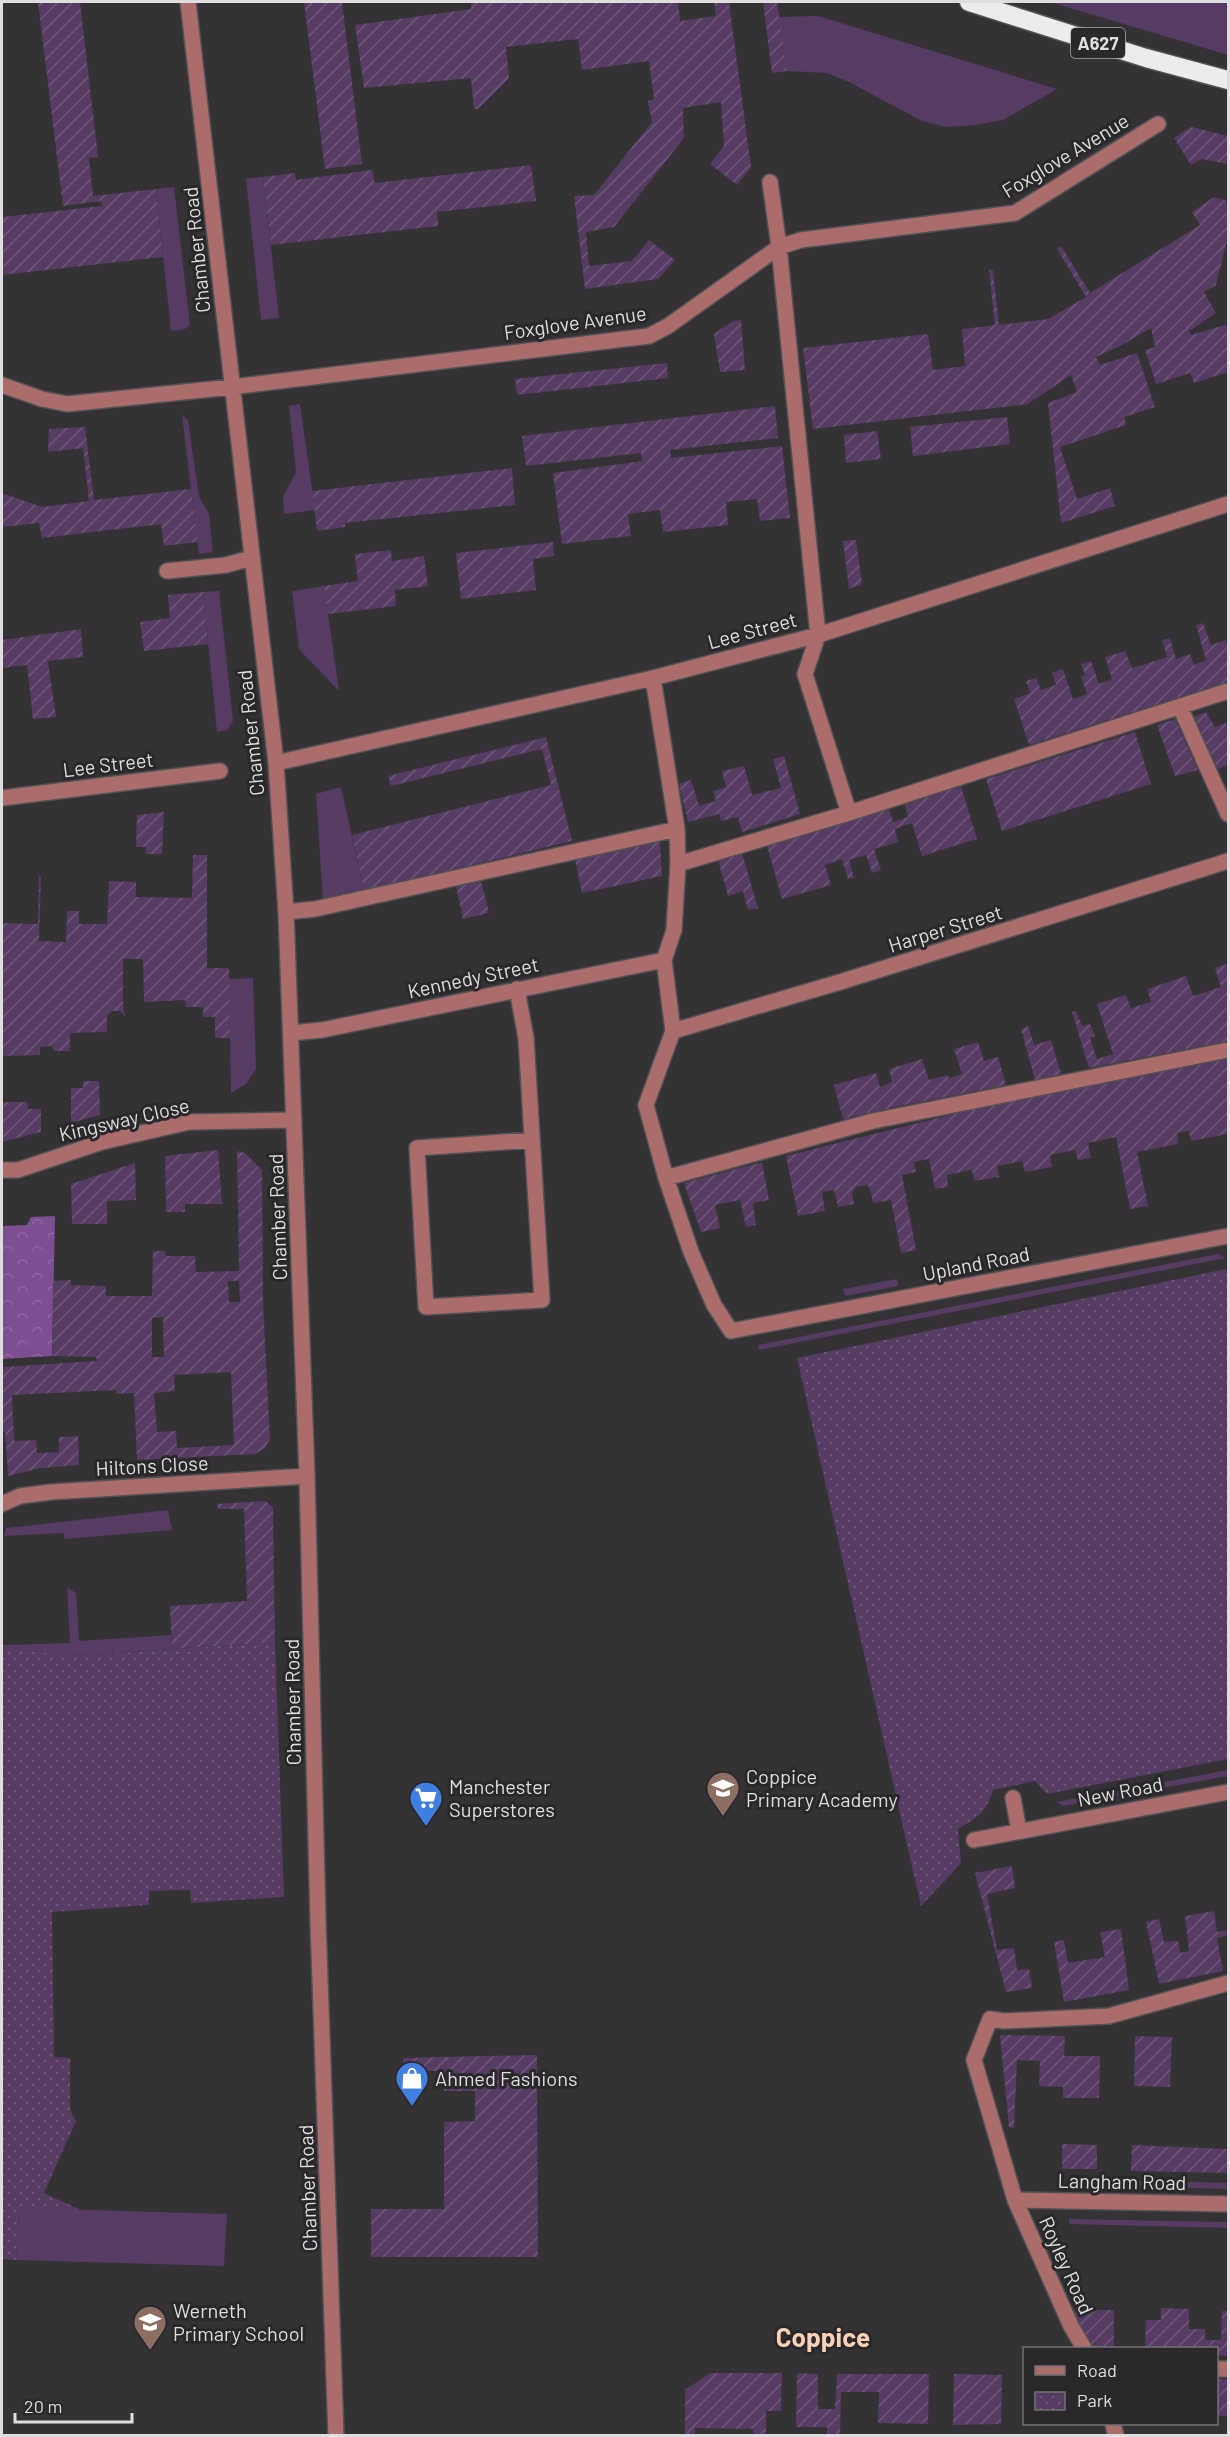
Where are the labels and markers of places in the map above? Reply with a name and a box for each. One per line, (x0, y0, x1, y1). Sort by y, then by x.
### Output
place label: Coppice Primary Academy (746, 1764, 898, 1811)
school or university icon: Coppice Primary Academy (705, 1770, 741, 1817)
place label: Manchester Superstores (449, 1774, 555, 1821)
supermarket icon: Manchester Superstores (408, 1780, 444, 1827)
shop icon: Ahmed Fashions (394, 2060, 430, 2107)
place label: Ahmed Fashions (435, 2066, 578, 2090)
place label: Werneth Primary School (173, 2298, 304, 2345)
school or university icon: Werneth Primary School (132, 2304, 168, 2351)

